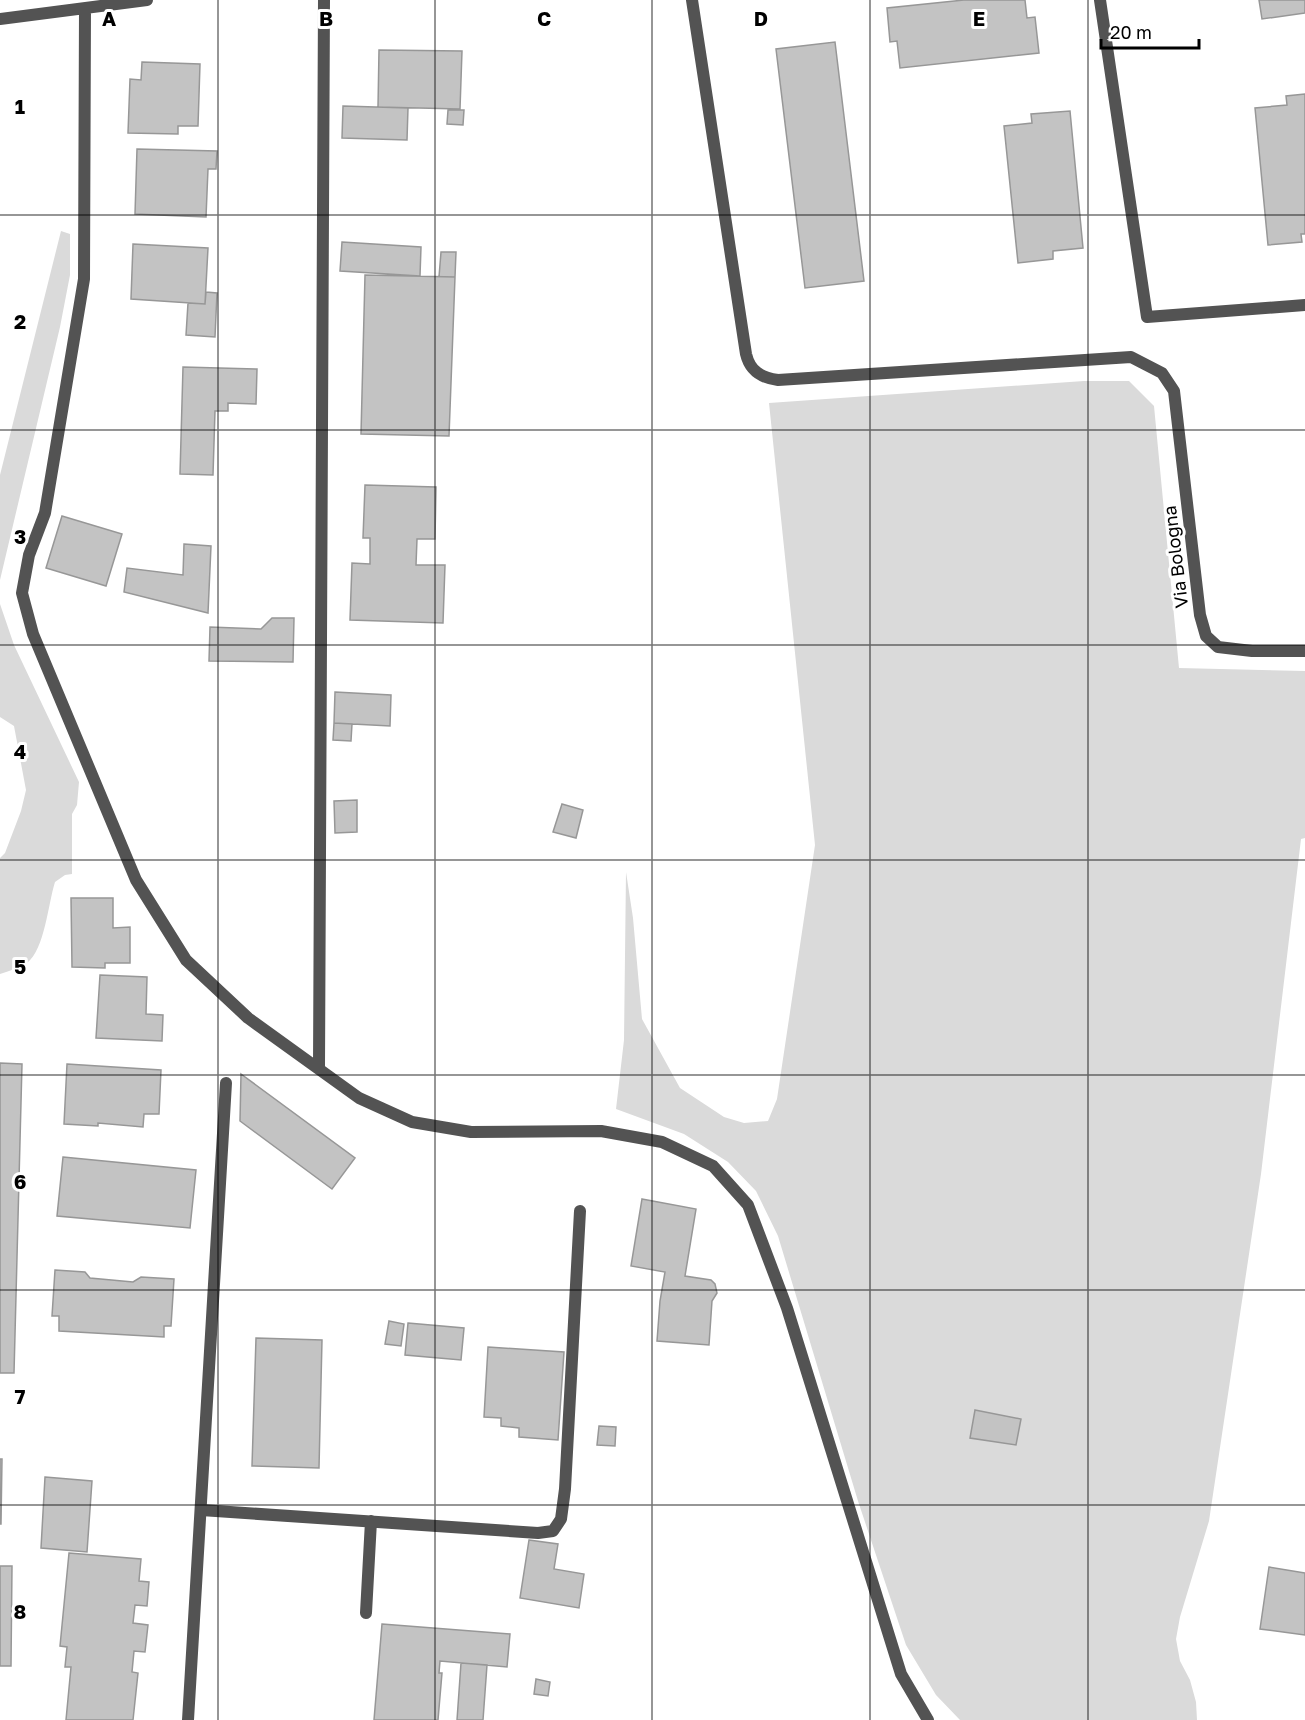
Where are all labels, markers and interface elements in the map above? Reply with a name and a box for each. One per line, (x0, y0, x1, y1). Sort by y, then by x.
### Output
text: A (102, 6, 116, 30)
text: B (319, 6, 333, 30)
text: C (537, 6, 551, 30)
text: D (754, 6, 768, 30)
text: E (973, 6, 985, 30)
scale bar (1101, 12, 1198, 50)
text: 20 m (1110, 21, 1152, 43)
text: 1 (15, 94, 25, 118)
text: 2 (14, 309, 26, 333)
street label: Via Bologna (1158, 504, 1192, 610)
text: 3 (14, 524, 26, 548)
text: 4 (14, 739, 26, 763)
text: 5 (14, 954, 26, 978)
text: 6 (14, 1169, 26, 1193)
text: 7 (15, 1384, 26, 1408)
text: 8 (14, 1599, 26, 1623)

